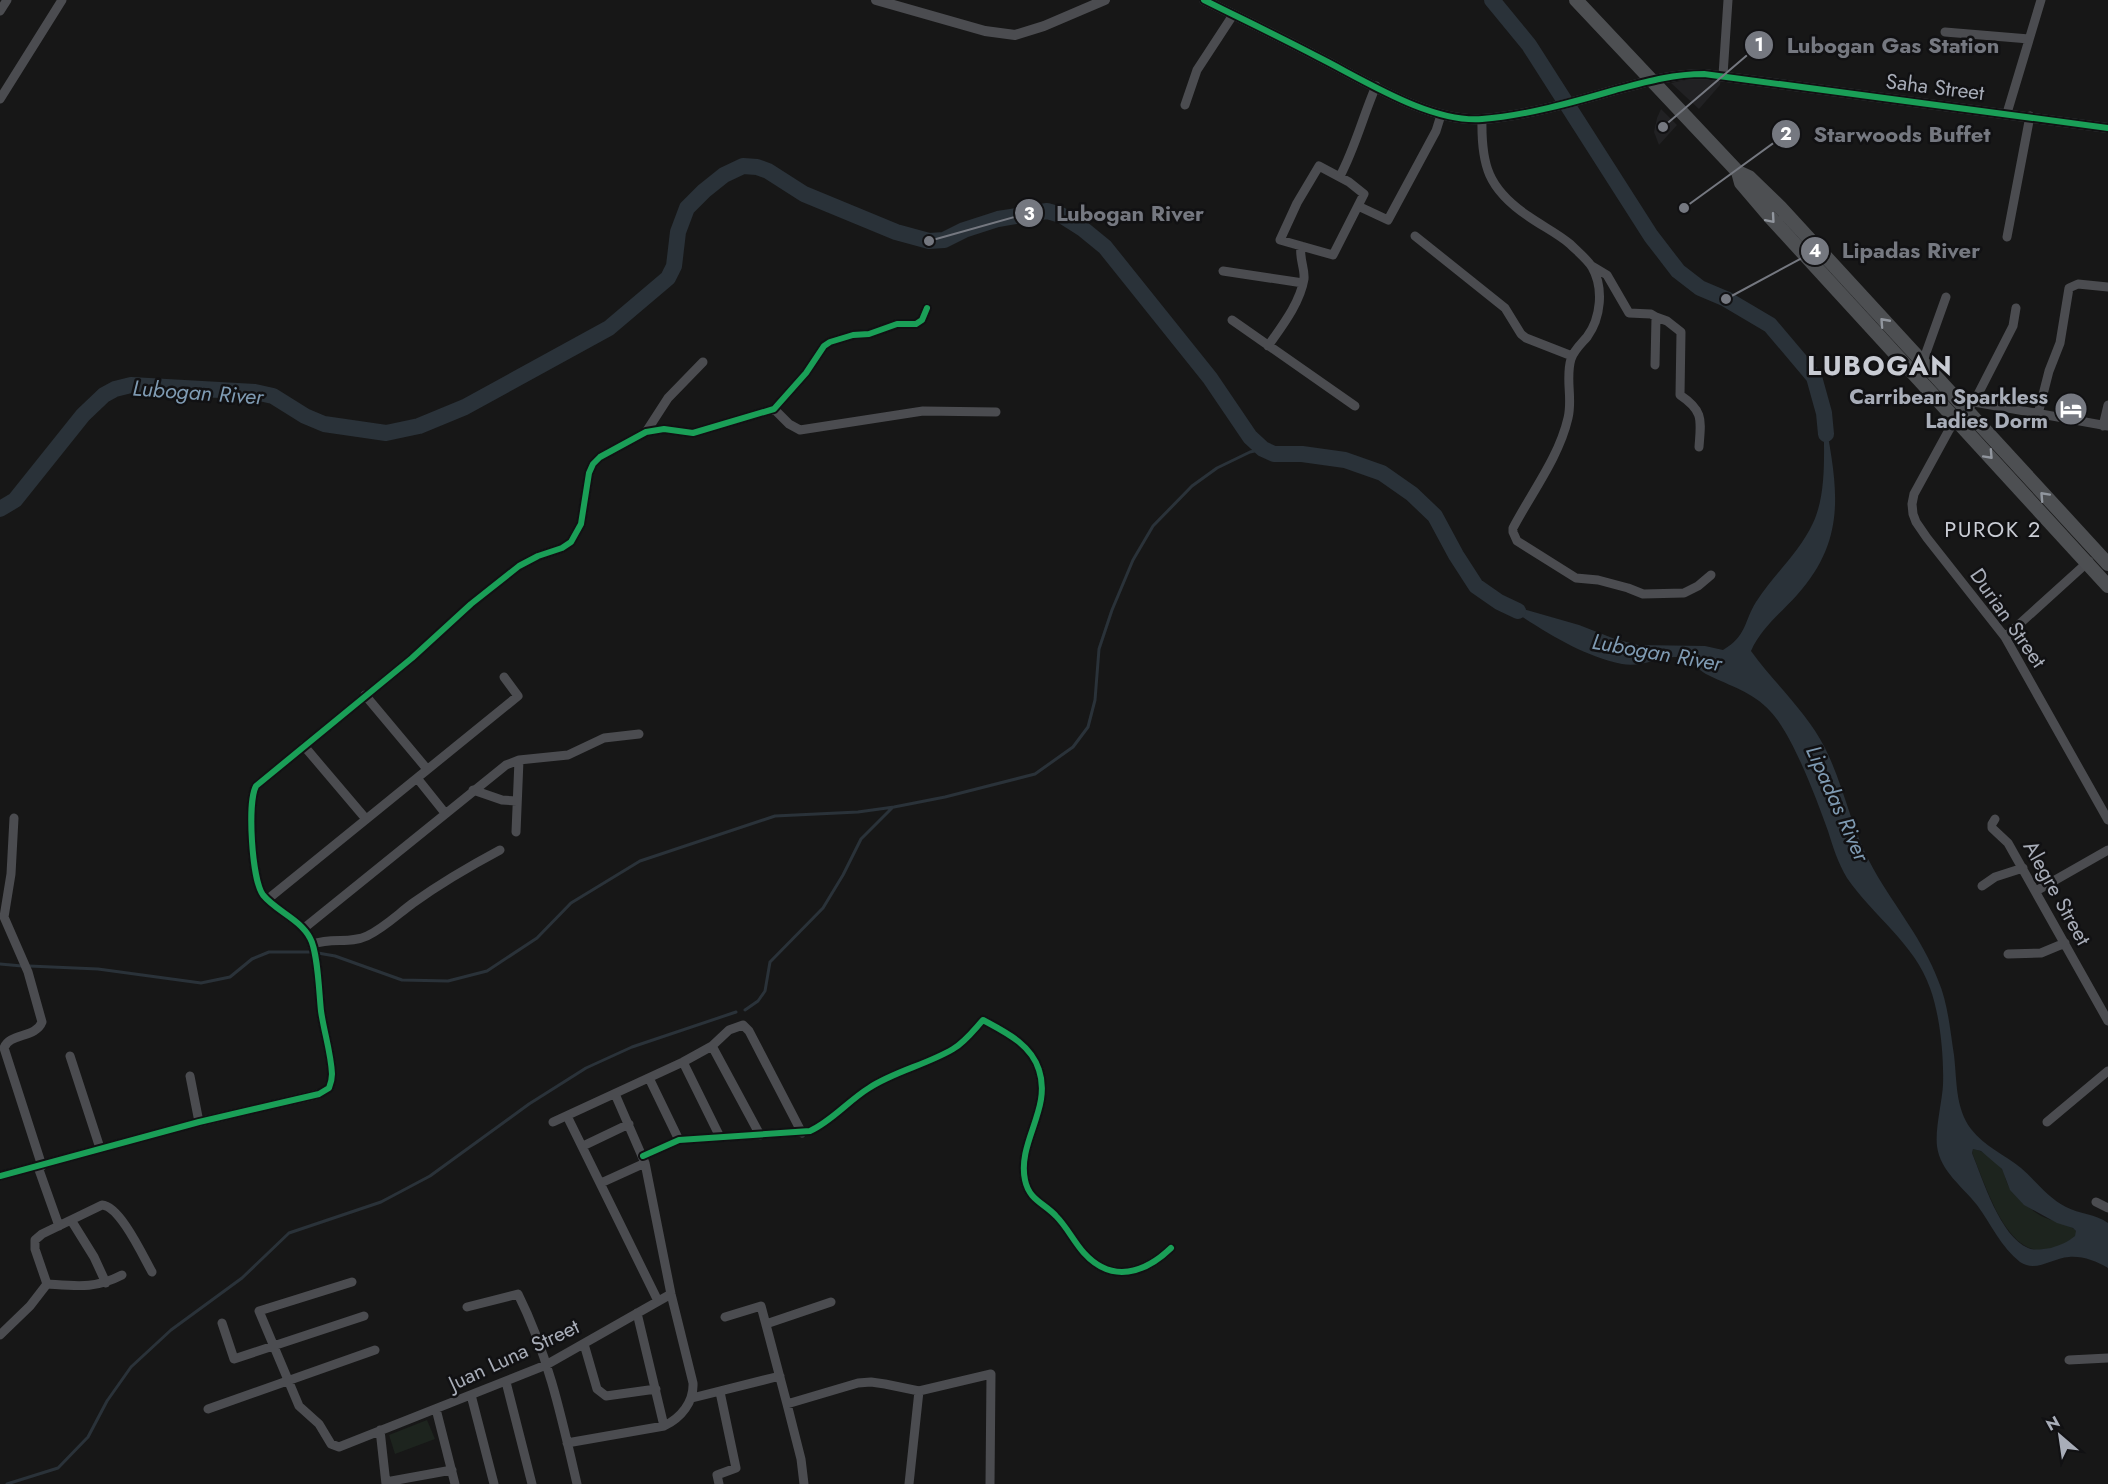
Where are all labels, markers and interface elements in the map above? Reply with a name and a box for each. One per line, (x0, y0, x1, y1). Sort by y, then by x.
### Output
callout: Lubogan Gas Station (1744, 25, 2011, 65)
text: Lubogan Gas Station (1787, 29, 1999, 61)
text: 1 (1754, 32, 1764, 58)
street label: Saha Street (1884, 66, 1986, 108)
callout: Starwoods Buffet (1771, 114, 2002, 154)
text: Starwoods Buffet (1814, 118, 1990, 150)
text: 2 (1780, 121, 1792, 147)
callout: Lubogan River (1014, 193, 1216, 233)
text: Lubogan River (1056, 197, 1204, 229)
text: 3 (1023, 201, 1035, 227)
one-way arrow (1764, 212, 1775, 223)
callout: Lipadas River (1800, 231, 1992, 271)
text: Lipadas River (1842, 234, 1980, 266)
text: 4 (1809, 238, 1821, 264)
one-way arrow (1880, 318, 1891, 329)
district label: LUBOGAN (1807, 346, 1953, 385)
water label: Lubogan River (131, 371, 266, 413)
place label: Carribean Sparkless Ladies Dorm (1849, 382, 2048, 436)
hotel icon: Carribean Sparkless Ladies Dorm (2053, 391, 2089, 427)
one-way arrow (1982, 448, 1993, 459)
one-way arrow (2040, 492, 2051, 503)
district label: PUROK 2 (1944, 513, 2042, 545)
street label: Durian Street (1963, 562, 2053, 674)
water label: Lubogan River (1590, 625, 1726, 679)
water label: Lipadas River (1798, 740, 1878, 868)
street label: Alegre Street (2016, 835, 2098, 951)
street label: Juan Luna Street (441, 1312, 584, 1400)
north arrow (2030, 1406, 2090, 1466)
text: N (2042, 1410, 2064, 1436)

